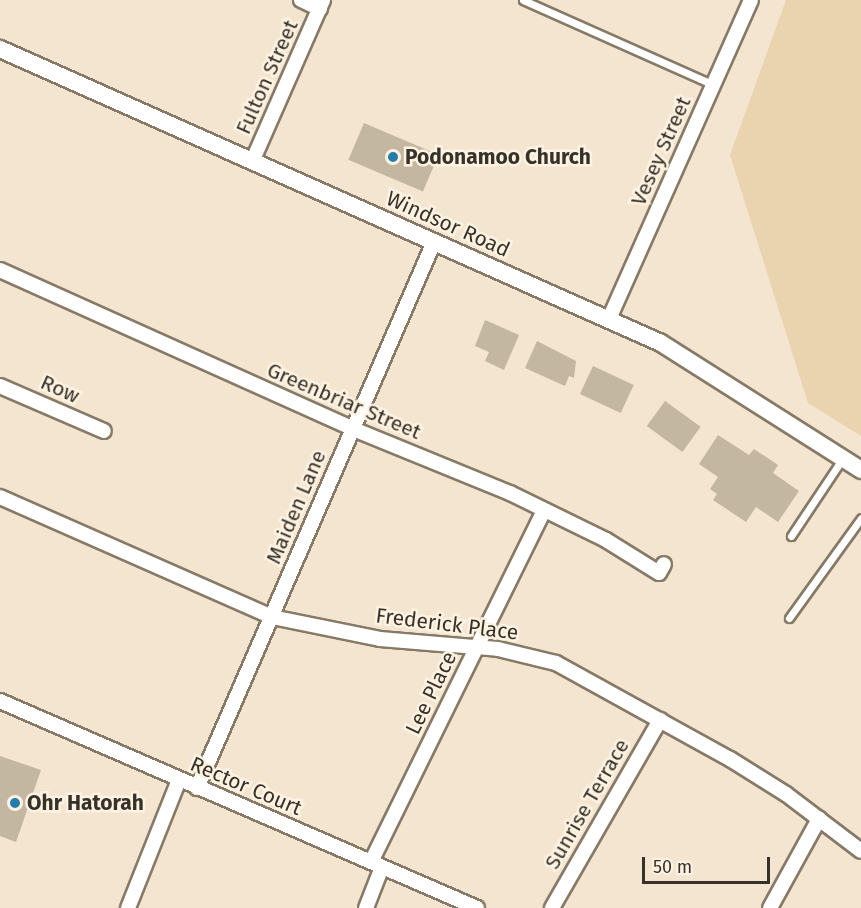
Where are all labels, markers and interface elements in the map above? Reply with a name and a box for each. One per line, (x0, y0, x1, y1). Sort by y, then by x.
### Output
street label: Fulton Street (231, 16, 303, 138)
street label: Vesey Street (626, 93, 696, 209)
place label: Podonamoo Church (405, 144, 591, 170)
marker: Podonamoo Church (386, 150, 400, 164)
street label: Windsor Road (382, 186, 514, 262)
street label: Greenbriar Street (263, 357, 425, 445)
street label: Row (37, 369, 83, 409)
street label: Maiden Lane (261, 446, 331, 568)
street label: Frederick Place (374, 603, 520, 645)
street label: Lee Place (400, 648, 462, 738)
street label: Sunrise Terrace (540, 735, 634, 873)
street label: Rector Court (186, 751, 306, 821)
place label: Ohr Hatorah (27, 790, 144, 816)
marker: Ohr Hatorah (8, 796, 22, 810)
scale bar (645, 845, 772, 883)
text: 50 m (653, 856, 692, 878)

